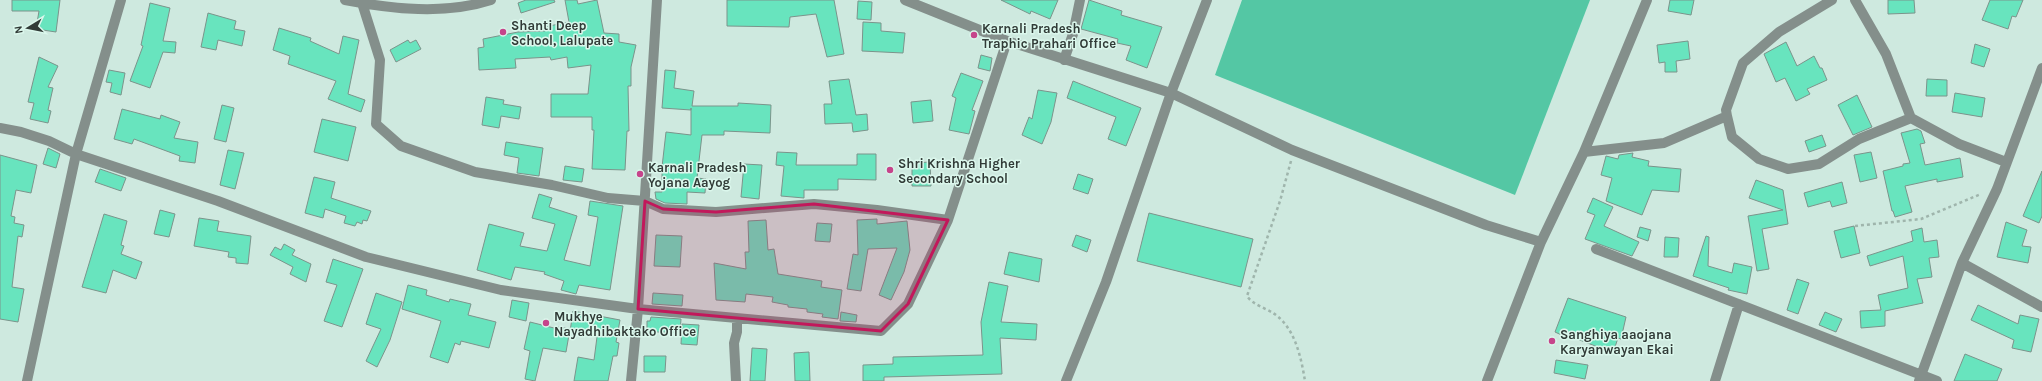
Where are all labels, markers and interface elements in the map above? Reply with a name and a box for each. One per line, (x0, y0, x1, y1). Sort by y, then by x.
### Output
north arrow (8, 8, 48, 48)
place label: Shanti Deep School, Lalupate (511, 18, 613, 48)
place label: Karnali Pradesh Traphic Prahari Office (982, 21, 1116, 51)
text: N (12, 25, 26, 35)
marker: Shanti Deep School, Lalupate (498, 27, 508, 37)
marker: Karnali Pradesh Traphic Prahari Office (969, 30, 979, 40)
place label: Shri Krishna Higher Secondary School (898, 156, 1021, 186)
place label: Karnali Pradesh Yojana Aayog (648, 160, 747, 190)
marker: Shri Krishna Higher Secondary School (885, 165, 895, 175)
marker: Karnali Pradesh Yojana Aayog (635, 169, 645, 179)
place label: Mukhye Nayadhibaktako Office (554, 309, 696, 339)
marker: Mukhye Nayadhibaktako Office (541, 318, 551, 328)
place label: Sanghiya aaojana Karyanwayan Ekai (1560, 327, 1674, 357)
marker: Sanghiya aaojana Karyanwayan Ekai (1547, 336, 1557, 346)

